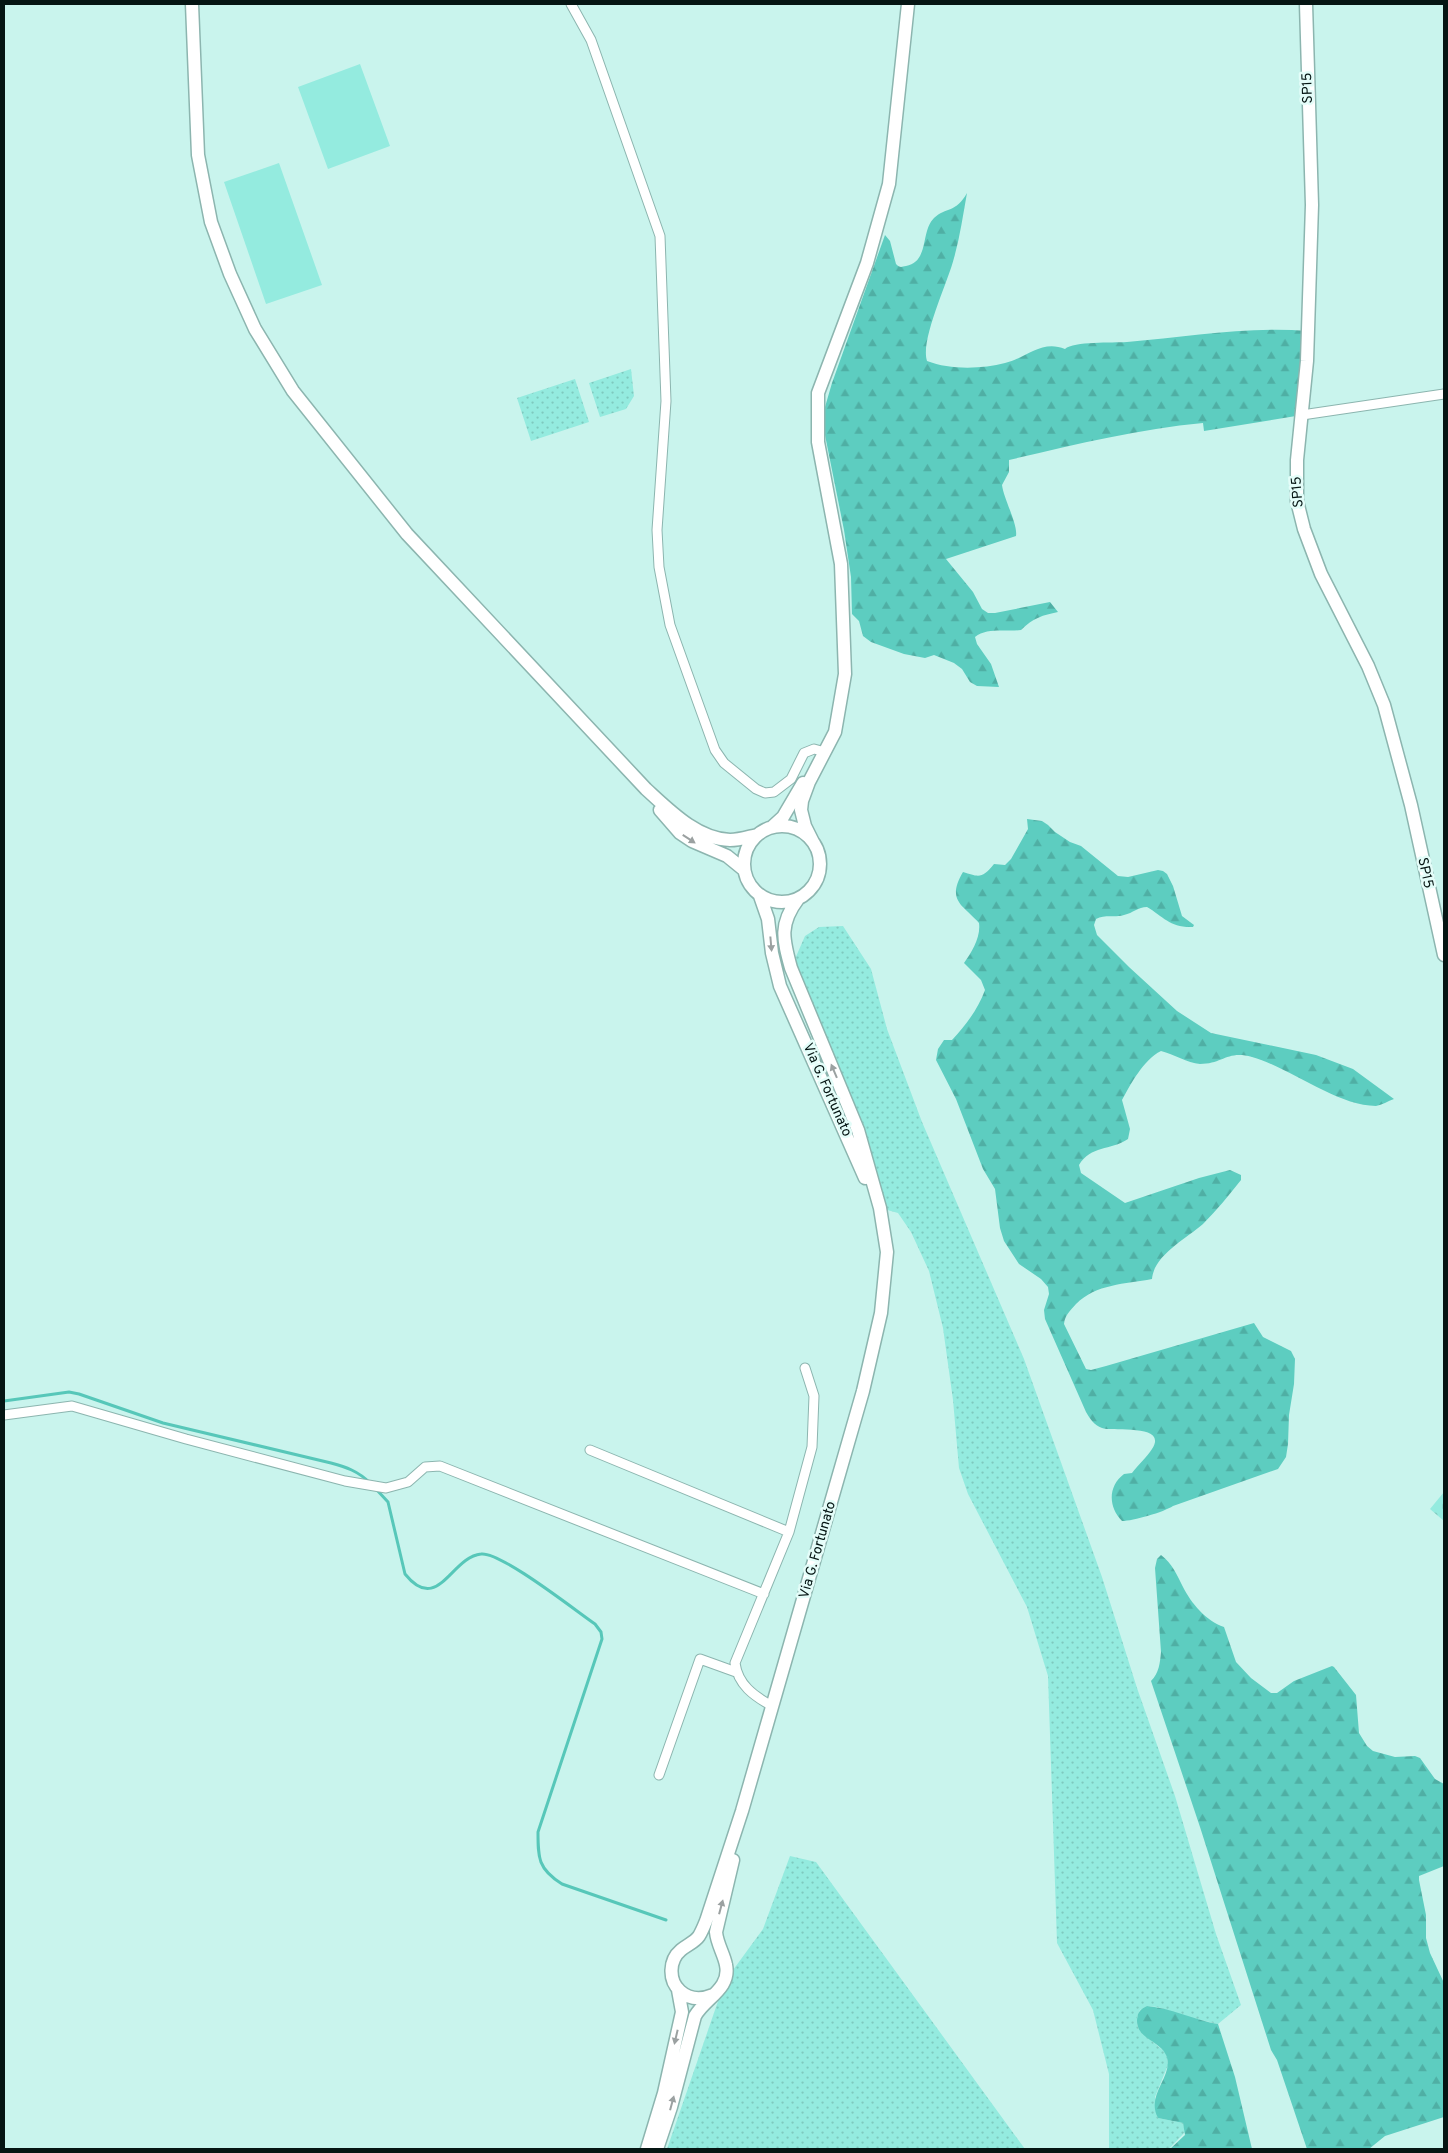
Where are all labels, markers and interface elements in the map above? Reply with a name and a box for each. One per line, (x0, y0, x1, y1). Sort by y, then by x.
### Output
street label: SP15 (1299, 72, 1317, 104)
street label: SP15 (1288, 476, 1308, 508)
one-way arrow (682, 834, 696, 843)
street label: SP15 (1413, 856, 1437, 890)
one-way arrow (767, 936, 775, 952)
street label: Via G. Fortunato (799, 1041, 855, 1140)
one-way arrow (829, 1064, 837, 1078)
street label: Via G. Fortunato (796, 1499, 840, 1601)
one-way arrow (717, 1899, 725, 1914)
one-way arrow (672, 2030, 680, 2045)
one-way arrow (668, 2095, 676, 2110)

